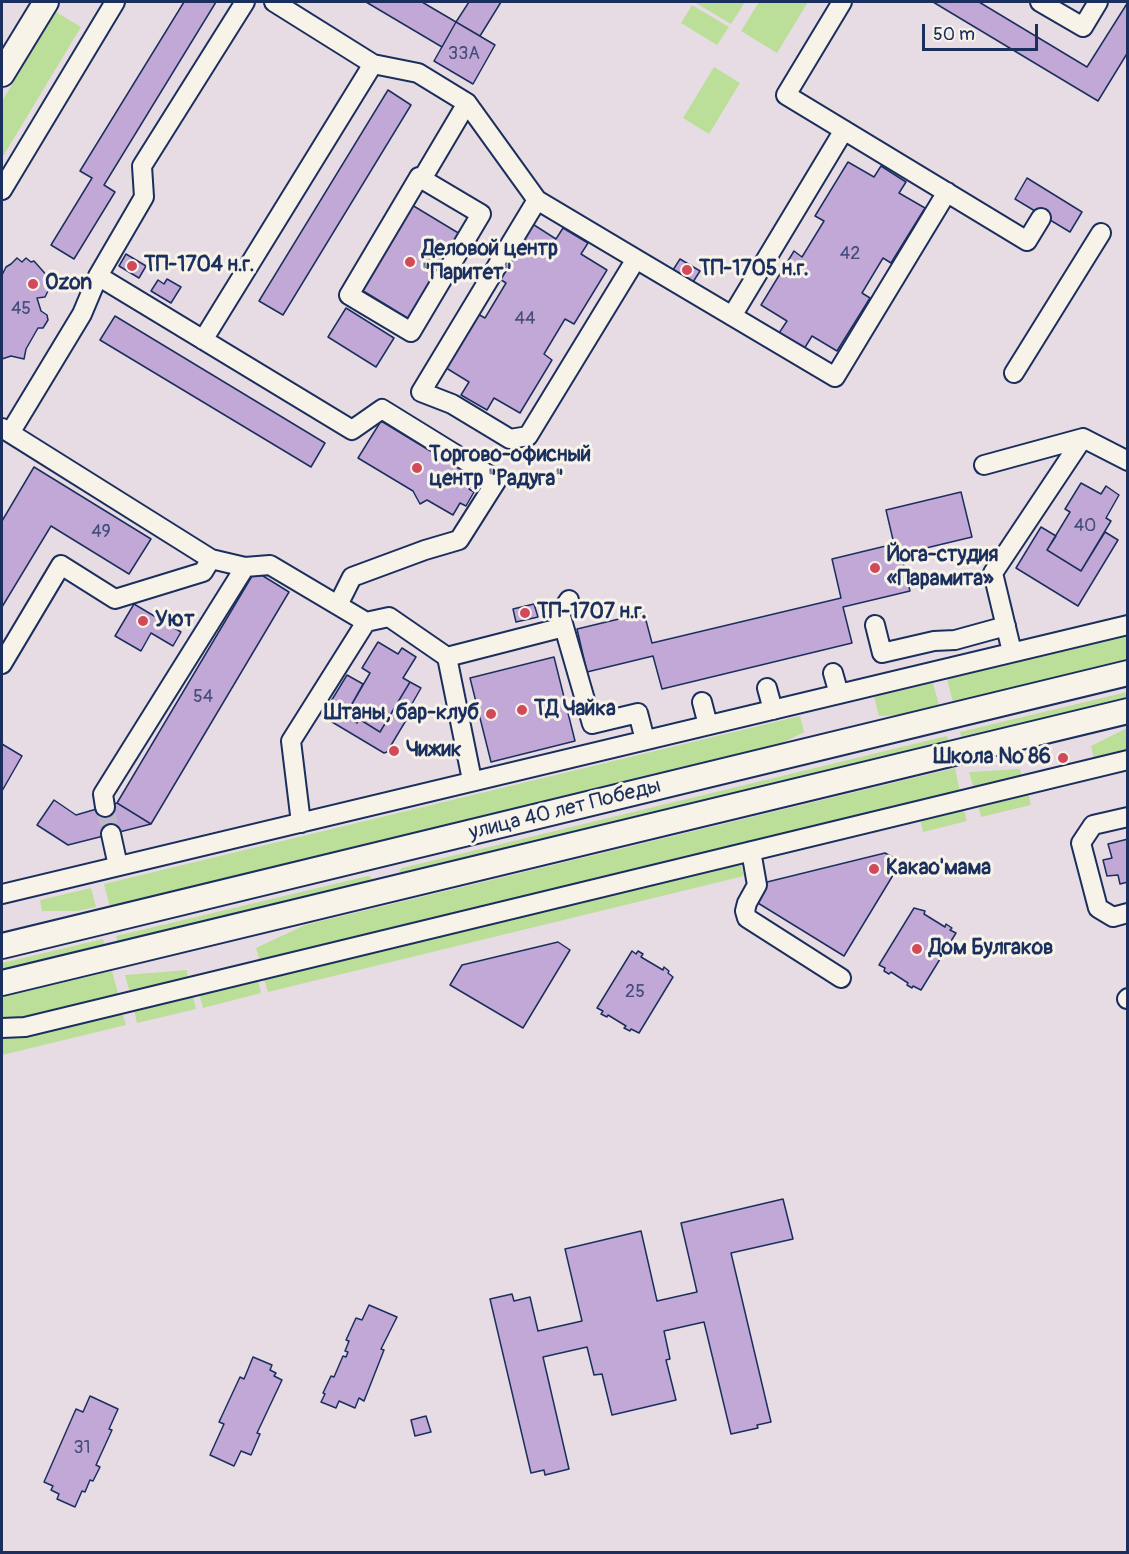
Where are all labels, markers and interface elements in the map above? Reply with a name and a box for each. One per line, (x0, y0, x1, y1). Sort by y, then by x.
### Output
scale bar (925, 12, 1040, 50)
text: 50 m (933, 23, 975, 46)
house number: 33А (448, 43, 480, 65)
place label: Деловой центр "Паритет" (422, 237, 558, 287)
house number: 42 (840, 243, 860, 265)
place label: ТП-1704 н.г. (144, 253, 254, 279)
marker: Деловой центр "Паритет" (403, 255, 417, 269)
place label: ТП-1705 н.г. (699, 257, 809, 283)
marker: ТП-1704 н.г. (125, 259, 139, 273)
marker: ТП-1705 н.г. (680, 263, 694, 277)
place label: Ozon (45, 271, 92, 297)
marker: Ozon (26, 277, 40, 291)
house number: 45 (11, 298, 31, 320)
house number: 44 (515, 308, 535, 330)
place label: Торгово-офисный центр "Радуга" (429, 443, 591, 493)
marker: Торгово-офисный центр "Радуга" (410, 461, 424, 475)
house number: 40 (1074, 515, 1096, 537)
house number: 49 (91, 521, 111, 543)
place label: Йога-студия «Парамита» (887, 543, 998, 593)
marker: Йога-студия «Парамита» (868, 561, 882, 575)
place label: ТП-1707 н.г. (537, 600, 646, 626)
marker: ТП-1707 н.г. (518, 606, 532, 620)
place label: Уют (155, 608, 194, 634)
marker: Уют (136, 614, 150, 628)
house number: 54 (193, 686, 213, 708)
place label: ТД Чайка (534, 697, 616, 723)
place label: Штаны, бар-клуб (324, 701, 479, 727)
marker: ТД Чайка (515, 703, 529, 717)
marker: Штаны, бар-клуб (484, 707, 498, 721)
place label: Чижик (406, 738, 462, 764)
marker: Чижик (387, 744, 401, 758)
place label: Школа № 86 (934, 745, 1051, 771)
marker: Школа № 86 (1056, 751, 1070, 765)
street label: улица 40 лет Победы (466, 774, 664, 846)
place label: Какао'мама (886, 856, 991, 882)
marker: Какао'мама (867, 862, 881, 876)
place label: Дом Булгаков (929, 936, 1053, 962)
marker: Дом Булгаков (910, 942, 924, 956)
house number: 25 (625, 981, 645, 1003)
house number: 31 (73, 1437, 91, 1459)

